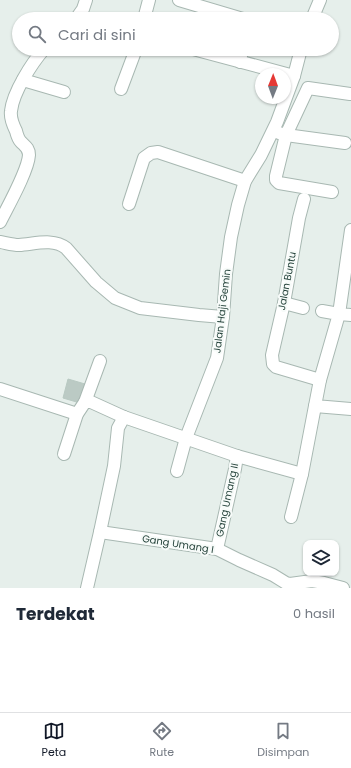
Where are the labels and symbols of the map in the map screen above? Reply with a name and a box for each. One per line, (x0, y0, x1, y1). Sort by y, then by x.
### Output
north arrow (255, 68, 291, 104)
street label: Jalan Buntu (274, 250, 300, 312)
street label: Jalan Haji Gemin (209, 268, 235, 354)
street label: Gang Umang II (212, 462, 242, 538)
street label: Gang Umang I (141, 531, 215, 557)

